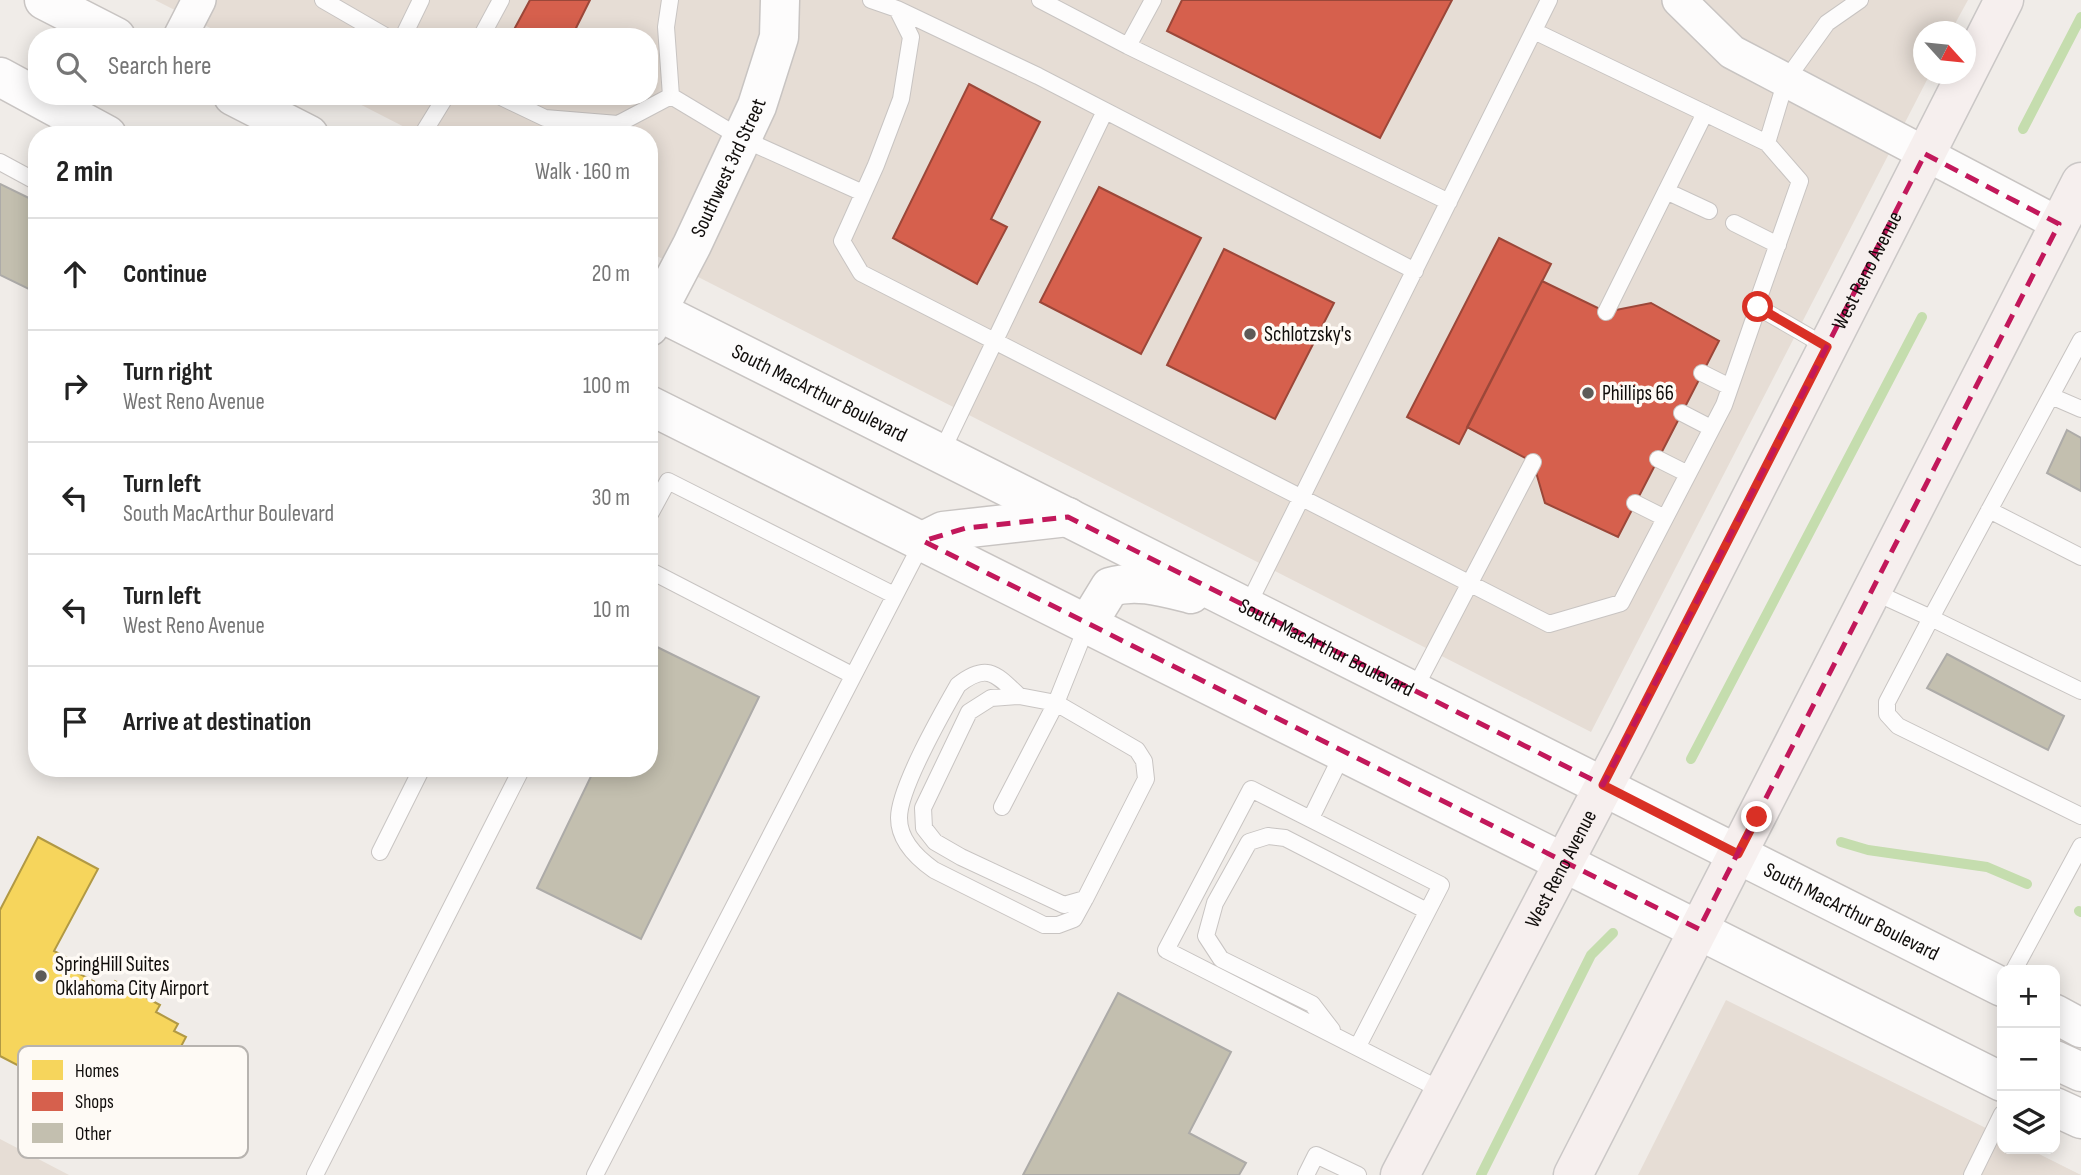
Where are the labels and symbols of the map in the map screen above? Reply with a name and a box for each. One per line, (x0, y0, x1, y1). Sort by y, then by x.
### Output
north arrow (1913, 21, 1976, 84)
street label: Southwest 3rd Street (685, 96, 772, 241)
street label: West Reno Avenue (1827, 207, 1908, 334)
route start (1742, 291, 1773, 322)
place label: Schlotzsky's (1264, 322, 1352, 347)
marker: Schlotzsky's (1242, 326, 1258, 342)
street label: South MacArthur Boulevard (728, 339, 911, 448)
place label: Phillips 66 (1602, 381, 1674, 406)
marker: Phillips 66 (1580, 385, 1596, 401)
street label: South MacArthur Boulevard (1234, 593, 1418, 702)
route end (1741, 801, 1772, 832)
street label: West Reno Avenue (1520, 806, 1602, 932)
street label: South MacArthur Boulevard (1760, 857, 1943, 966)
place label: SpringHill Suites Oklahoma City Airport (55, 952, 209, 1001)
marker: SpringHill Suites Oklahoma City Airport (33, 968, 49, 984)
legend (18, 1046, 248, 1158)
text: Homes (75, 1060, 119, 1083)
text: Shops (75, 1091, 114, 1114)
text: Other (75, 1123, 112, 1146)

